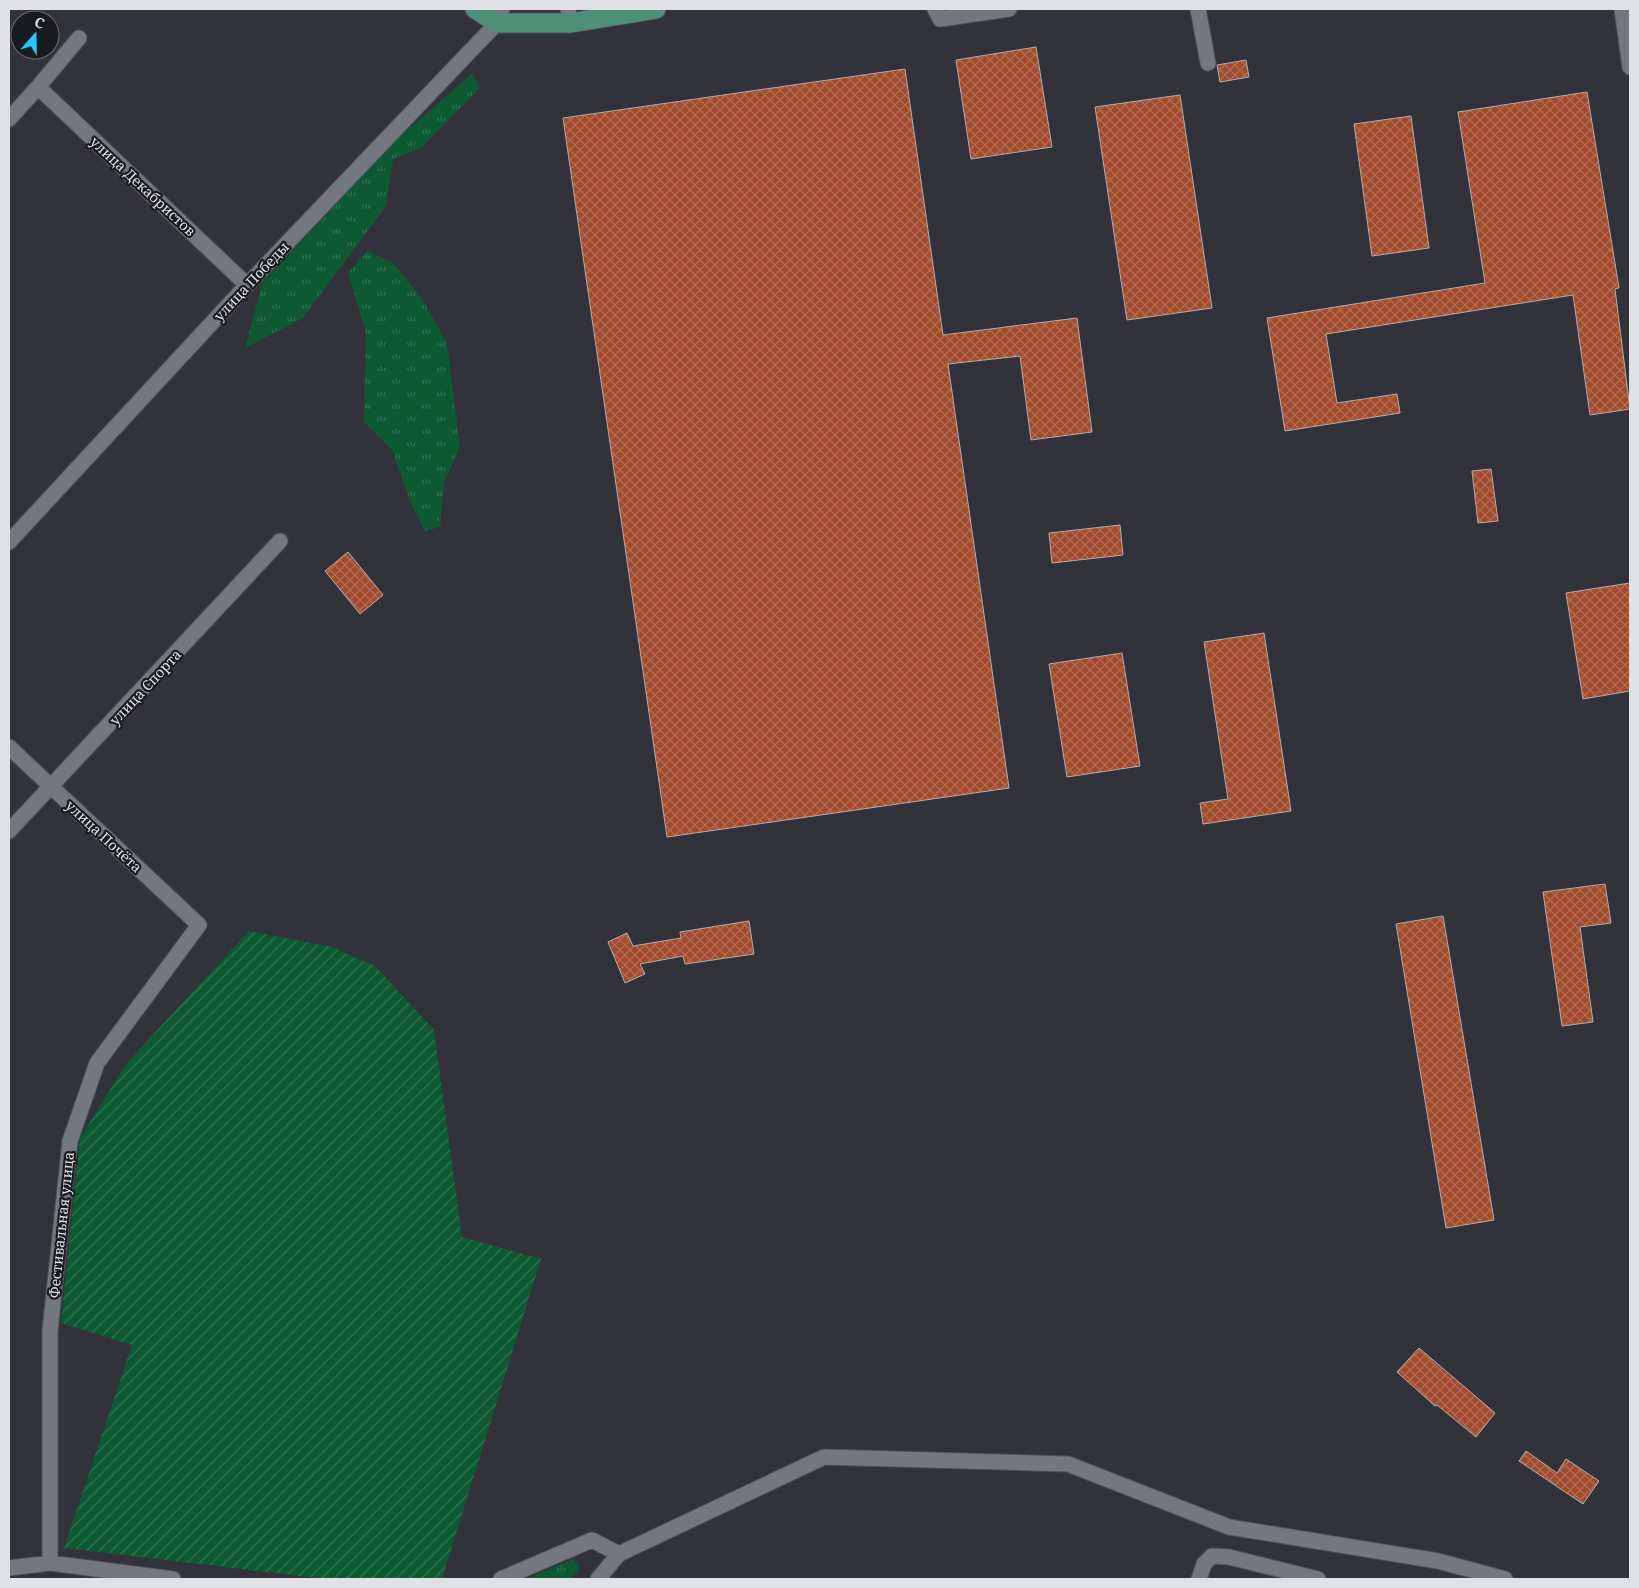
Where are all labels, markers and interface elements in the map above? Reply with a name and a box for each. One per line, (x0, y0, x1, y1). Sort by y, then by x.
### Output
north arrow (10, 10, 60, 60)
text: С (32, 12, 47, 33)
street label: улица Декабристов (86, 132, 200, 240)
street label: улица Победы (209, 237, 293, 325)
street label: улица Спорта (105, 645, 185, 729)
street label: улица Почёта (62, 796, 146, 876)
street label: Фестивальная улица (44, 1151, 78, 1299)

